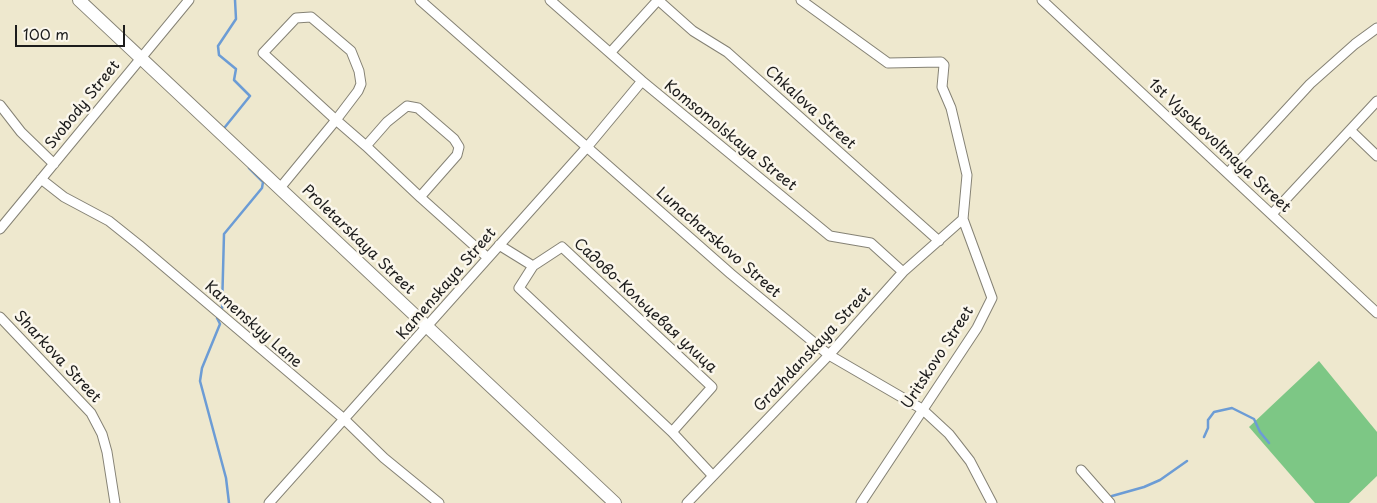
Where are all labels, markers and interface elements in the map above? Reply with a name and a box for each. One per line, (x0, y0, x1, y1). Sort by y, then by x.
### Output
scale bar (18, 15, 128, 47)
text: 100 m (23, 22, 69, 45)
street label: Svobody Street (42, 57, 124, 153)
street label: Chkalova Street (761, 63, 859, 153)
street label: 1st Vysokovoltnaya Street (1144, 75, 1294, 217)
street label: Komsomolskaya Street (660, 77, 800, 195)
street label: Proletarskaya Street (298, 181, 418, 299)
street label: Lunacharskovo Street (652, 184, 784, 302)
street label: Kamenskaya Street (394, 225, 500, 343)
street label: Садово-Кольцевая улица (570, 235, 720, 377)
street label: Kamenskyy Lane (201, 278, 305, 372)
street label: Grazhdanskaya Street (751, 284, 875, 416)
street label: Uritskovo Street (898, 303, 978, 413)
street label: Sharkova Street (10, 307, 104, 407)

